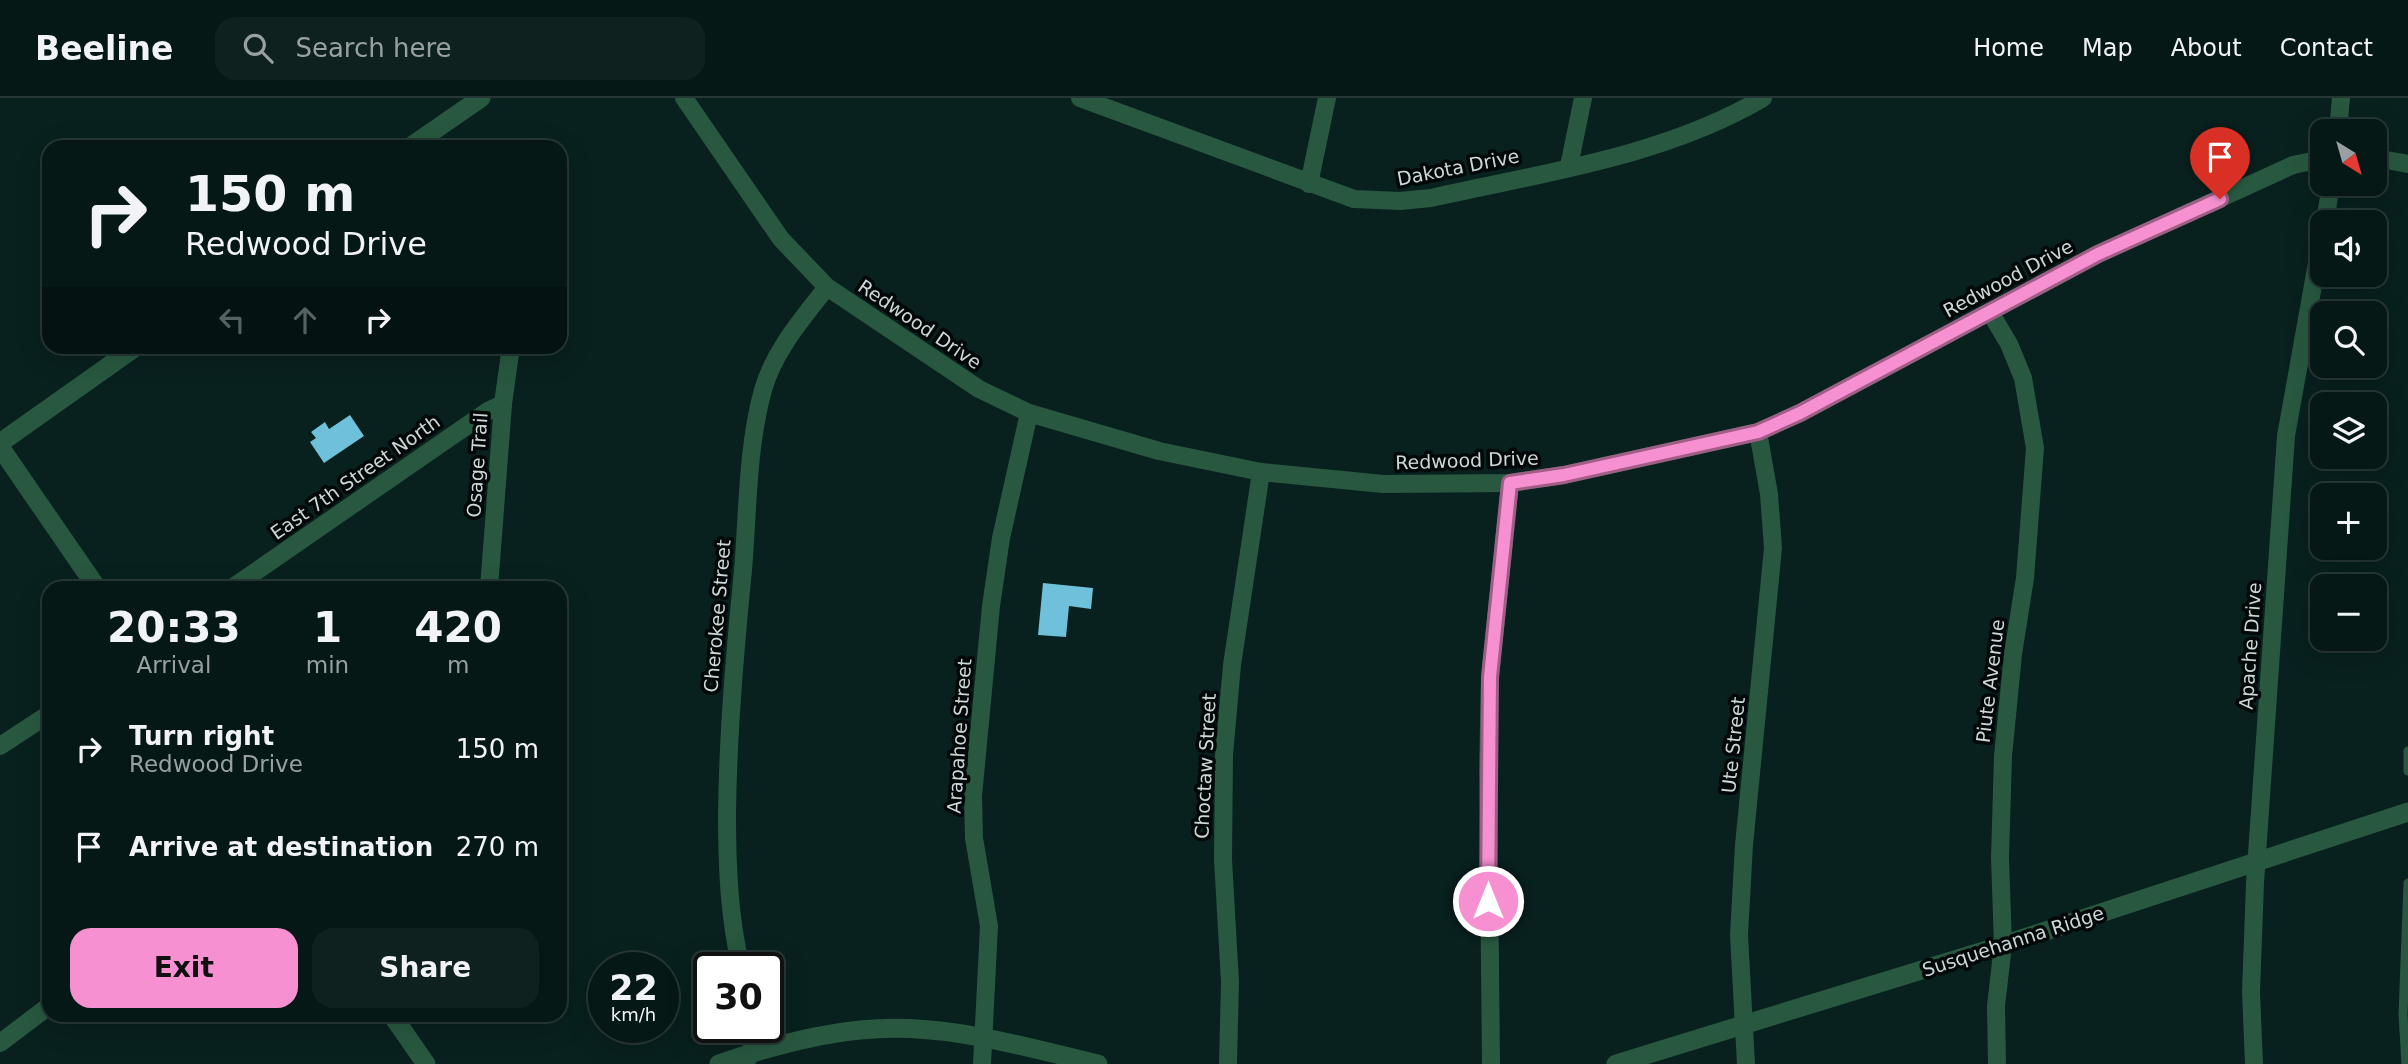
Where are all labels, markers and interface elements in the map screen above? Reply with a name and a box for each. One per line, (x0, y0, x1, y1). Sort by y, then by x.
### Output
search box (215, 17, 705, 80)
text: Beeline (35, 29, 173, 68)
icon: search (239, 29, 277, 67)
text: Search here (295, 33, 452, 63)
text: Home (1973, 34, 2044, 62)
text: Map (2082, 34, 2133, 62)
text: About (2171, 34, 2242, 62)
text: Contact (2280, 34, 2373, 62)
north arrow (2310, 119, 2387, 196)
map controls (2310, 119, 2387, 651)
pin (2190, 127, 2250, 199)
icon: arrive (2201, 138, 2239, 176)
street label: Dakota Drive (1395, 144, 1521, 190)
text: 150 m (185, 166, 355, 223)
icon: right (70, 168, 161, 259)
button: sound (2310, 210, 2387, 287)
text: Redwood Drive (185, 225, 427, 263)
street label: Redwood Drive (1939, 235, 2077, 321)
street label: Redwood Drive (854, 275, 986, 373)
icon: left (213, 301, 251, 339)
icon: ahead (286, 301, 324, 339)
icon: right (359, 301, 397, 339)
button: search (2310, 301, 2387, 378)
button: layers (2310, 392, 2387, 469)
street label: East 7th Street North (266, 410, 444, 544)
street label: Osage Trail (462, 412, 492, 518)
street label: Redwood Drive (1395, 446, 1539, 474)
button: + (2310, 483, 2387, 560)
street label: Cherokee Street (699, 539, 735, 693)
button: − (2310, 574, 2387, 651)
street label: Apache Drive (2235, 582, 2265, 710)
text: 20:33 (107, 603, 241, 652)
text: 1 (313, 603, 342, 652)
text: 420 (414, 603, 502, 652)
street label: Piute Avenue (1972, 618, 2008, 744)
text: Arrival (137, 652, 211, 678)
text: min (306, 652, 349, 678)
text: m (447, 652, 469, 678)
street label: Arapahoe Street (943, 658, 975, 814)
street label: Choctaw Street (1190, 693, 1220, 839)
street label: Ute Street (1717, 696, 1749, 794)
text: Turn right (129, 721, 274, 751)
icon: right (70, 730, 108, 768)
text: 150 m (456, 734, 539, 764)
text: Redwood Drive (129, 751, 303, 777)
icon: arrive (70, 828, 108, 866)
text: Arrive at destination (129, 832, 433, 862)
text: 270 m (456, 832, 539, 862)
position arrow (1451, 864, 1525, 938)
street label: Susquehanna Ridge (1919, 901, 2107, 981)
button: Exit (70, 928, 298, 1008)
button: Share (312, 928, 539, 1008)
speed limit sign: 30 (693, 952, 784, 1043)
text: 22 (609, 968, 658, 1008)
text: km/h (611, 1004, 656, 1025)

